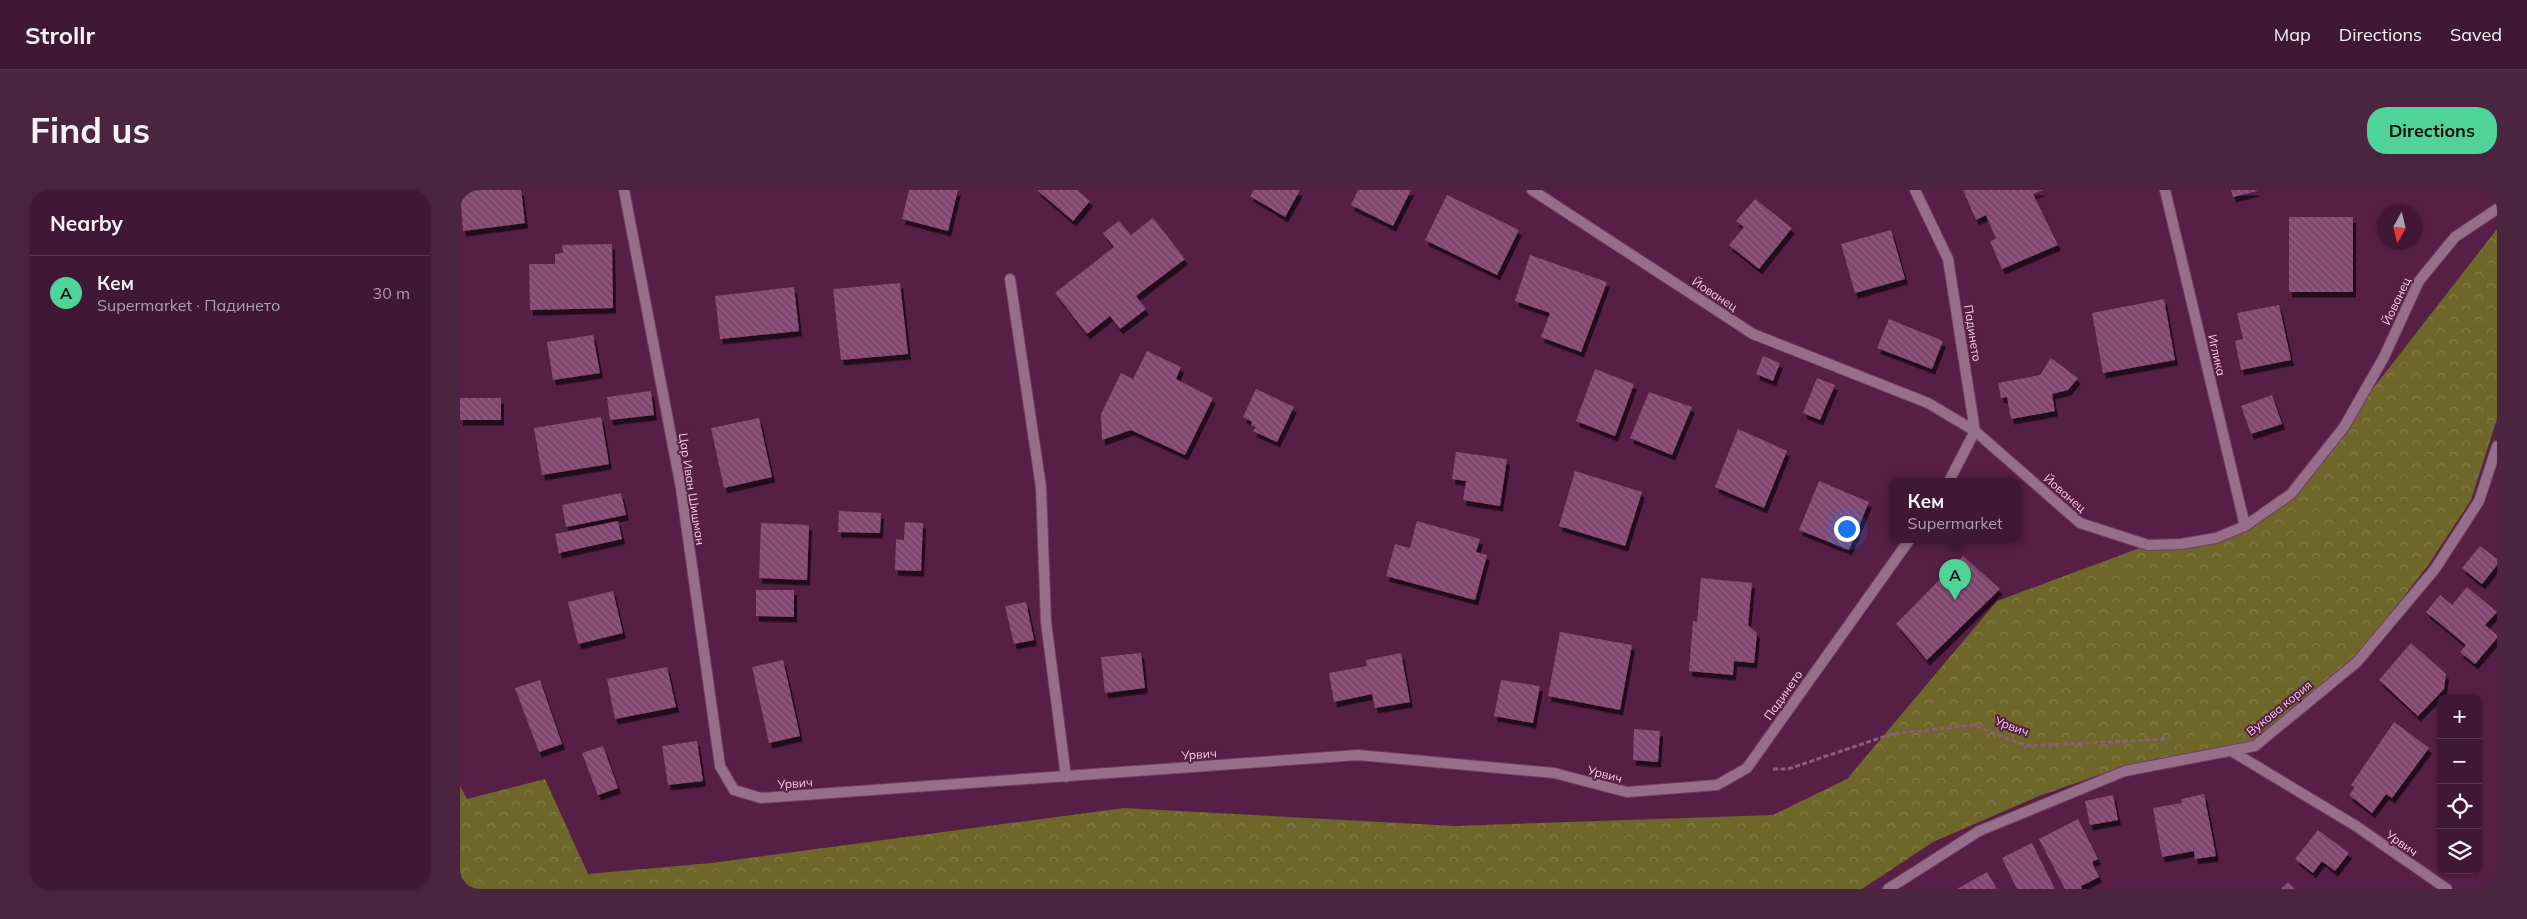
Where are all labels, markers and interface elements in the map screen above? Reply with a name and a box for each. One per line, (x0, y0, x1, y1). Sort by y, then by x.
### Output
text: Strollr (25, 20, 95, 50)
text: Map (2274, 23, 2311, 46)
text: Directions (2339, 23, 2422, 46)
text: Saved (2450, 23, 2502, 46)
button: Directions (2367, 107, 2497, 154)
text: Find us (30, 108, 150, 152)
north arrow (2377, 205, 2422, 250)
text: Nearby (50, 210, 123, 236)
text: Кем (97, 271, 134, 295)
street label: Йованец (1689, 274, 1741, 314)
street label: Йованец (2378, 275, 2414, 327)
text: A (60, 283, 72, 303)
text: 30 m (373, 283, 410, 303)
text: Supermarket · Падинето (97, 295, 280, 315)
street label: Падинето (1961, 304, 1985, 362)
street label: Иглика (2205, 333, 2229, 377)
street label: Цар Иван Шишман (676, 432, 708, 546)
street label: Йованец (2041, 471, 2089, 515)
popup (1889, 478, 2021, 543)
text: Кем (1907, 489, 1944, 513)
text: Supermarket (1907, 513, 2003, 533)
your location (1834, 516, 1860, 542)
pin: A (1939, 559, 1971, 600)
street label: Падинето (1760, 667, 1806, 723)
street label: Вукова кория (2243, 677, 2315, 739)
map controls (2437, 694, 2482, 874)
button: + (2437, 694, 2482, 739)
street label: Урвич (1992, 712, 2031, 739)
button: − (2437, 739, 2482, 784)
street label: Урвич (1180, 745, 1217, 763)
street label: Урвич (1585, 762, 1624, 786)
street label: Урвич (776, 774, 813, 792)
button: locate (2437, 784, 2482, 829)
street label: Урвич (2382, 826, 2421, 859)
button: layers (2437, 829, 2482, 874)

